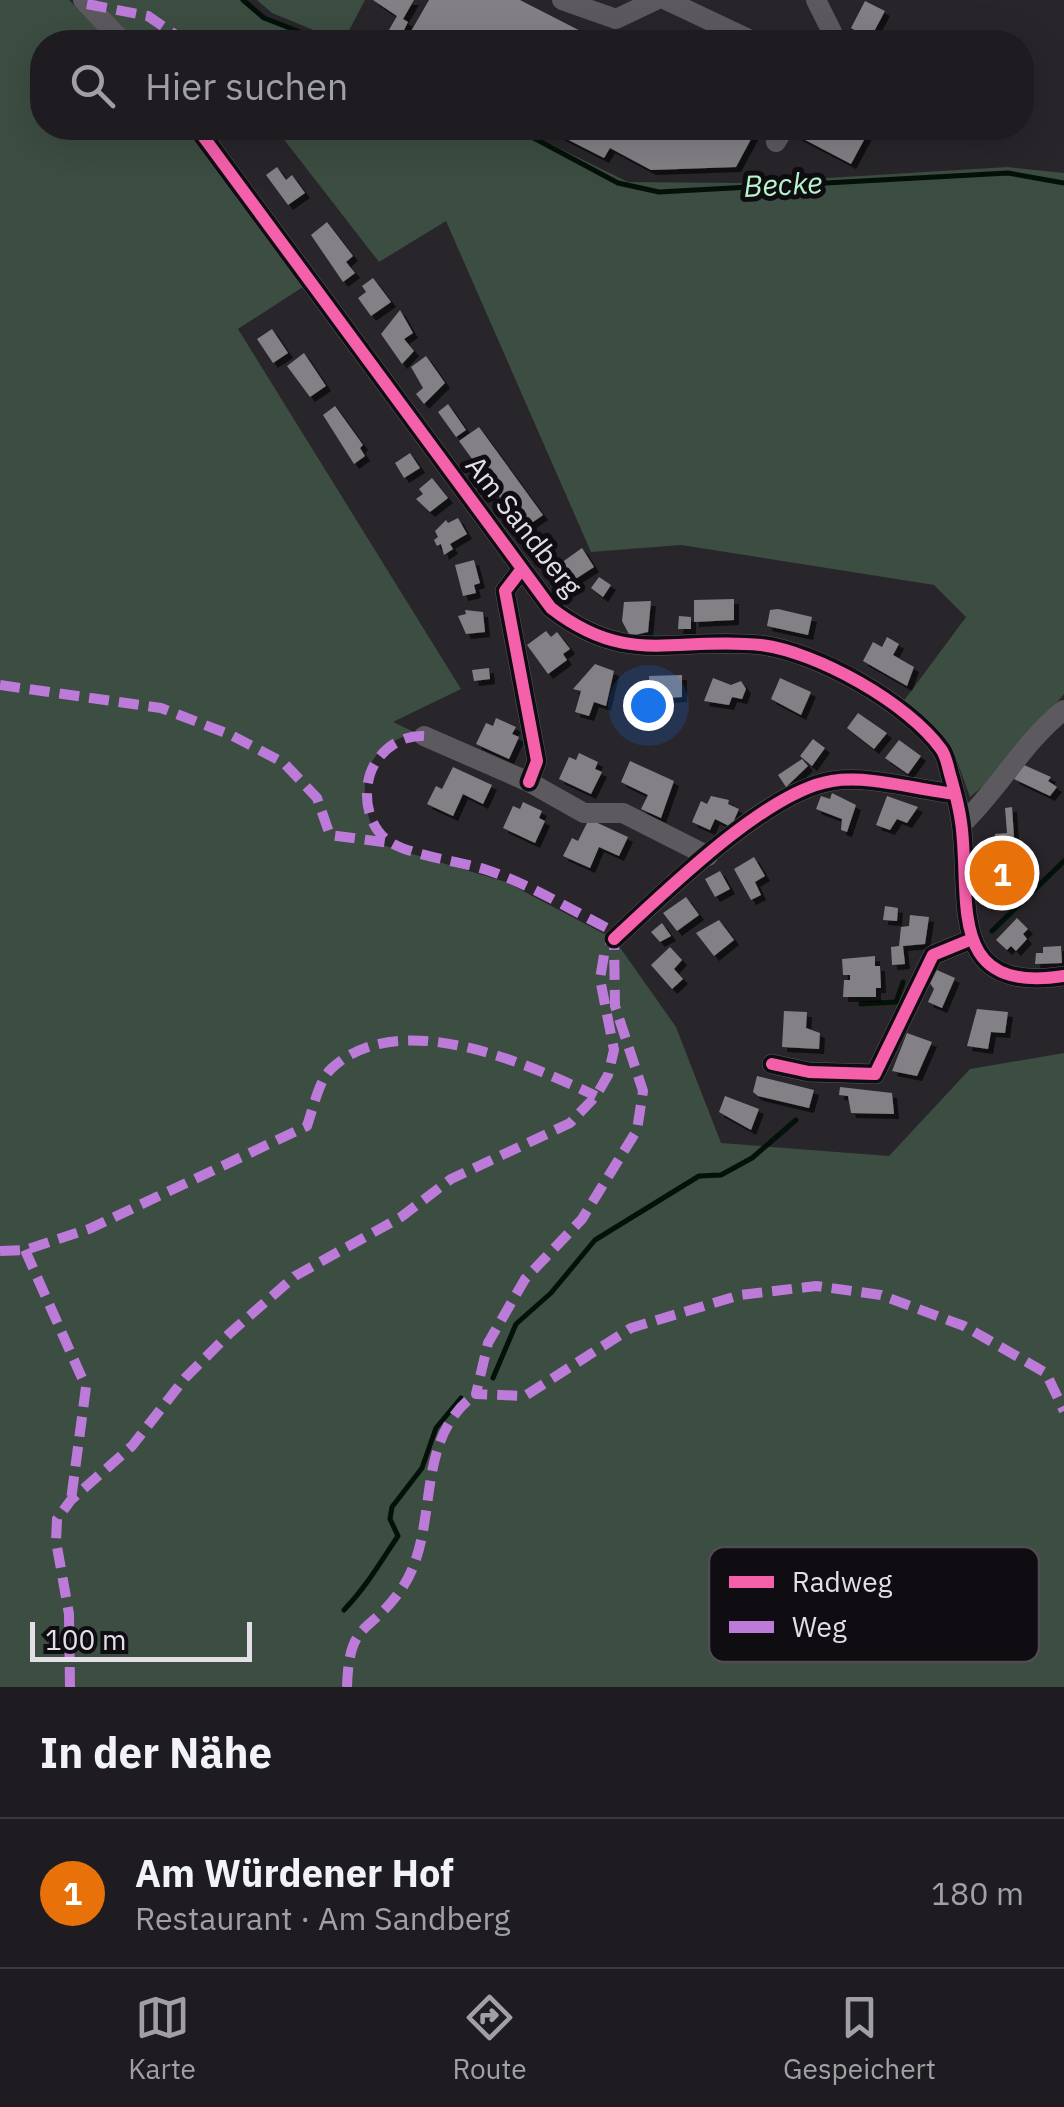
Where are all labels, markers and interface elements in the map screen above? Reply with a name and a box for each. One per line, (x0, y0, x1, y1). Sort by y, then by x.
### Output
search box (30, 30, 1034, 140)
icon: search (65, 58, 120, 113)
text: Hier suchen (145, 61, 348, 110)
water label: Becke (742, 162, 823, 205)
street label: Am Sandberg (458, 448, 591, 604)
your location (623, 680, 674, 731)
pin: 1 (970, 836, 1034, 910)
legend (709, 1547, 1039, 1662)
text: Radweg (792, 1563, 893, 1600)
text: Weg (792, 1608, 847, 1645)
scale bar (30, 1617, 252, 1662)
text: 100 m (45, 1621, 126, 1658)
text: In der Nähe (40, 1725, 272, 1780)
text: Am Würdener Hof (135, 1848, 454, 1897)
text: 1 (63, 1872, 82, 1914)
text: 180 m (931, 1872, 1024, 1914)
text: Restaurant · Am Sandberg (135, 1897, 511, 1939)
tab: Karte (128, 1990, 196, 2087)
tab: Route (452, 1990, 527, 2087)
tab: Gespeichert (783, 1990, 936, 2087)

